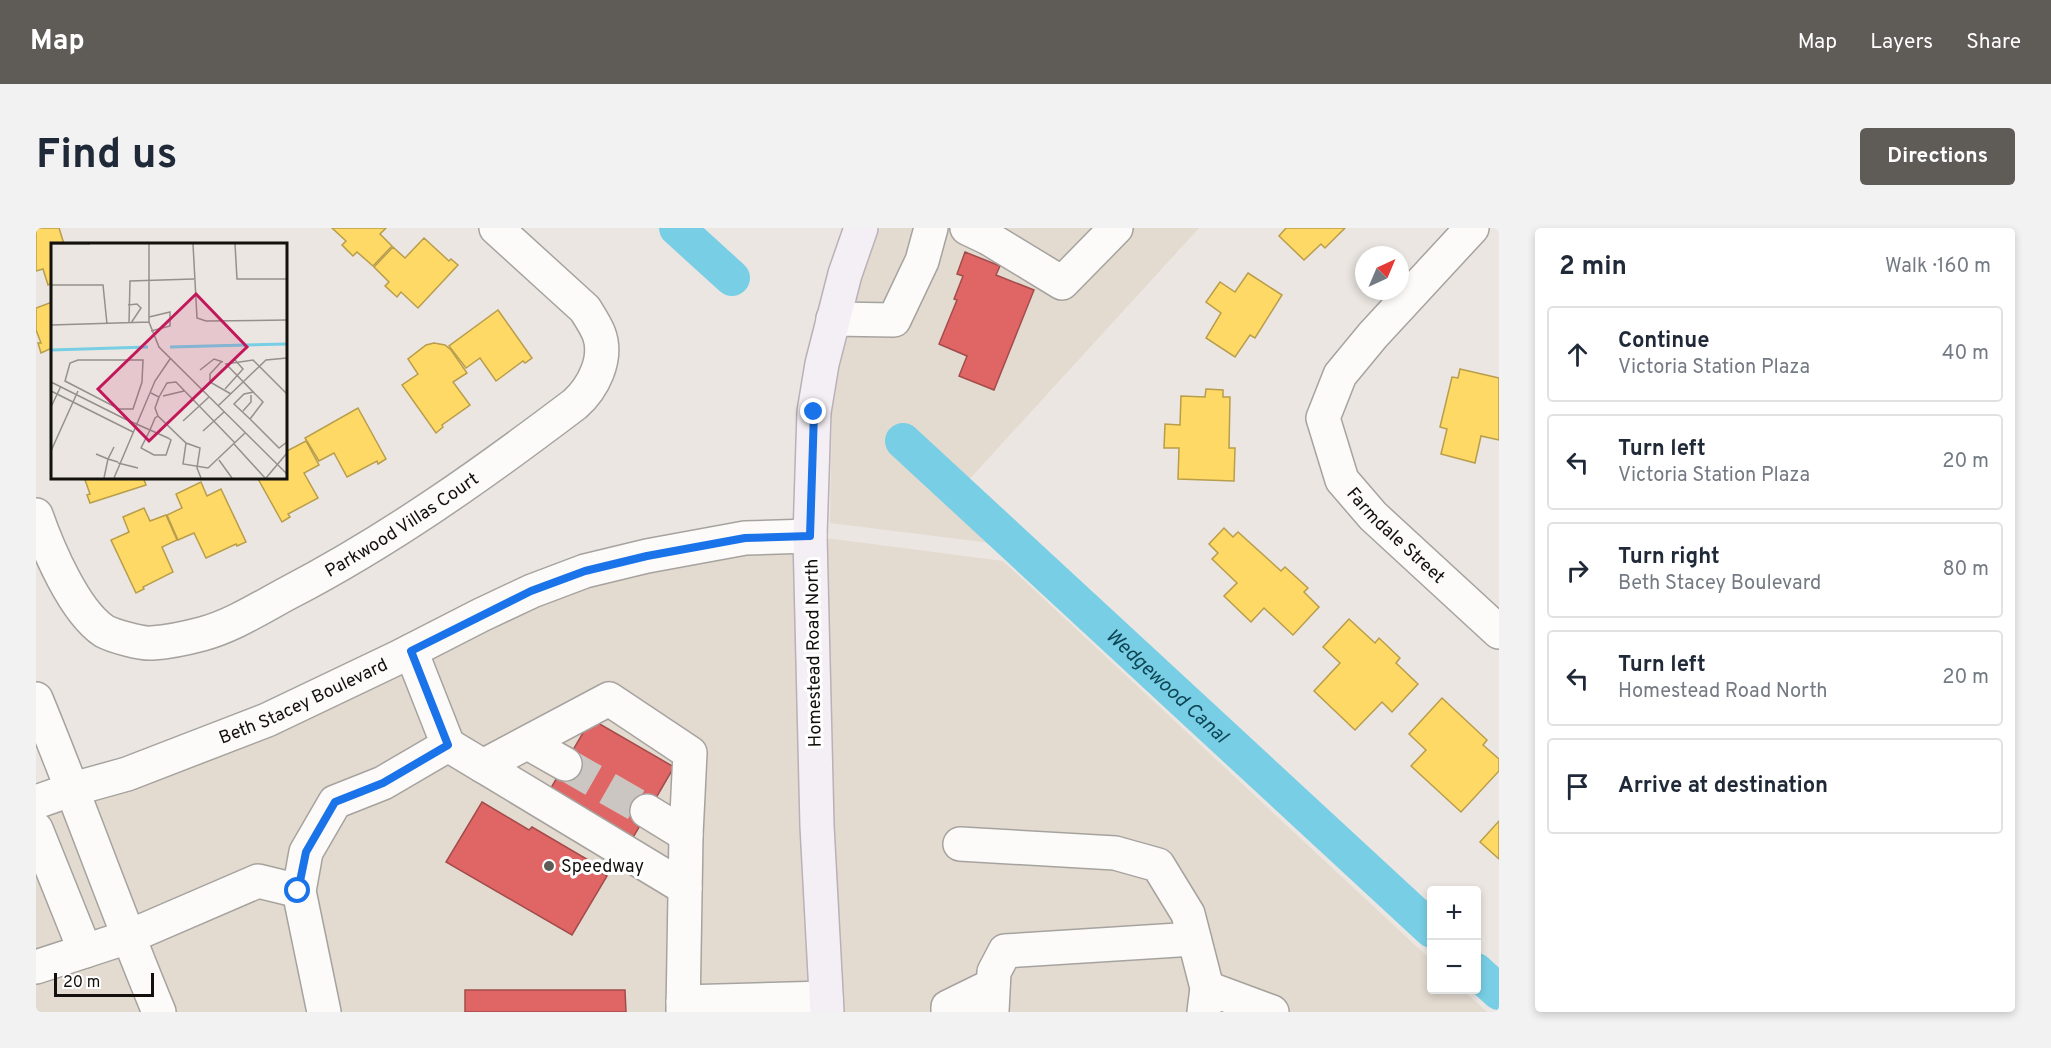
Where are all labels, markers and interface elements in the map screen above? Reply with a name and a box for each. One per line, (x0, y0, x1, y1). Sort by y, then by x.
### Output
text: Map (30, 24, 85, 60)
text: Map (1798, 29, 1837, 56)
text: Layers (1870, 29, 1933, 56)
text: Share (1966, 29, 2021, 56)
button: Directions (1860, 128, 2015, 185)
text: Find us (36, 130, 177, 183)
inset map (51, 243, 286, 478)
north arrow (1355, 246, 1409, 300)
text: 2 min (1559, 251, 1627, 284)
text: Walk · 160 m (1885, 254, 1991, 280)
text: Continue (1618, 328, 1709, 355)
icon: ahead (1561, 338, 1594, 371)
text: 40 m (1942, 341, 1989, 367)
text: Victoria Station Plaza (1618, 355, 1810, 381)
route end (800, 398, 826, 424)
text: Turn left (1618, 436, 1706, 463)
icon: left (1561, 446, 1594, 479)
text: 20 m (1942, 449, 1989, 475)
text: Victoria Station Plaza (1618, 463, 1810, 489)
street label: Parkwood Villas Court (321, 468, 484, 584)
street label: Farmdale Street (1341, 483, 1449, 589)
text: Turn right (1618, 544, 1720, 571)
icon: right (1561, 554, 1594, 587)
text: 80 m (1943, 557, 1989, 583)
street label: Homestead Road North (801, 558, 828, 747)
text: Beth Stacey Boulevard (1618, 571, 1821, 597)
water label: Wedgewood Canal (1099, 624, 1233, 750)
text: Turn left (1618, 652, 1706, 679)
street label: Beth Stacey Boulevard (216, 654, 392, 750)
icon: left (1561, 662, 1594, 695)
text: 20 m (1942, 665, 1989, 691)
text: Homestead Road North (1618, 679, 1828, 705)
icon: arrive (1561, 770, 1594, 803)
text: Arrive at destination (1618, 773, 1828, 800)
place label: Speedway (561, 856, 644, 879)
marker: Speedway (542, 859, 556, 873)
route start (284, 877, 310, 903)
map controls (1427, 886, 1481, 994)
button: + (1427, 886, 1481, 940)
button: − (1427, 940, 1481, 994)
scale bar (54, 970, 154, 998)
text: 20 m (63, 973, 100, 993)

